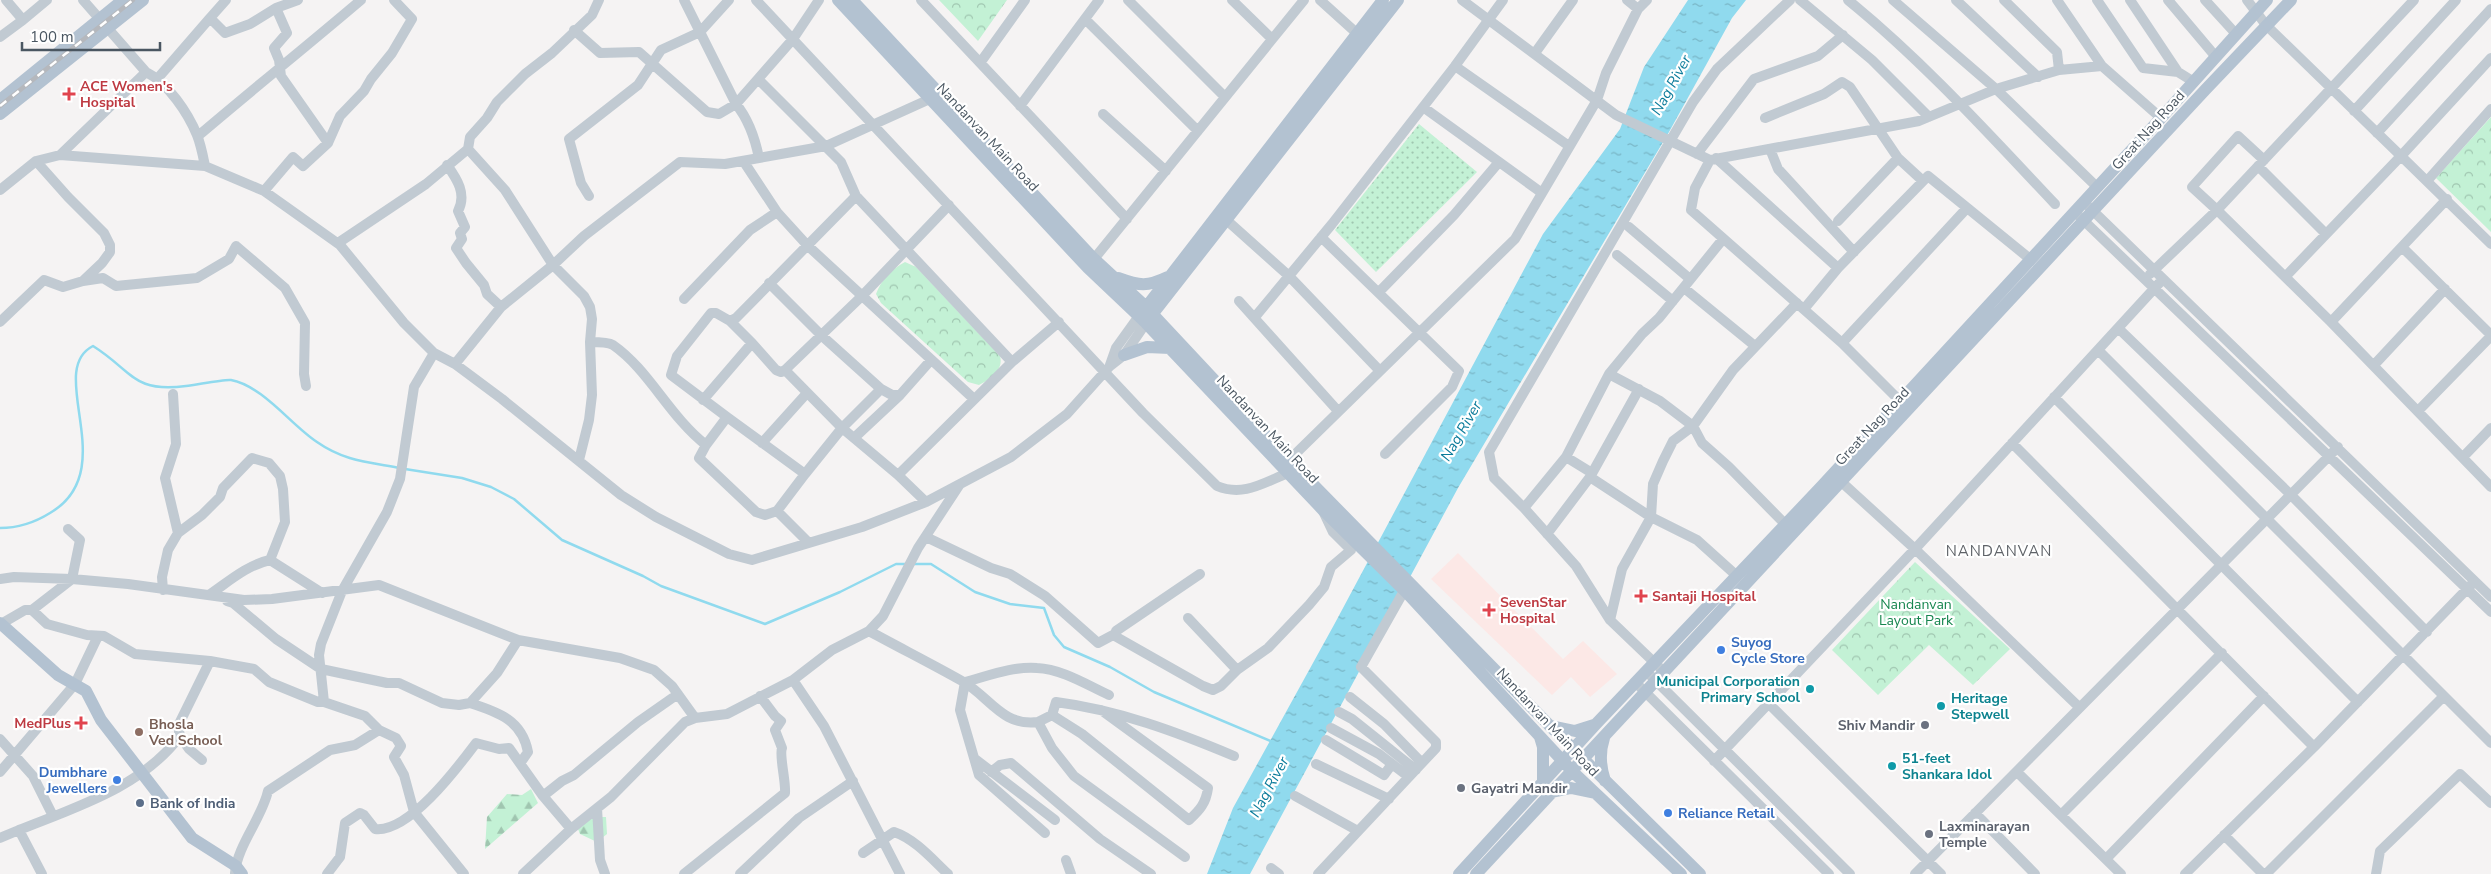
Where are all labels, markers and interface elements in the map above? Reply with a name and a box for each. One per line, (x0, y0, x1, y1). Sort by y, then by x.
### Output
scale bar (22, 20, 160, 52)
text: 100 m (30, 27, 74, 47)
water label: Nag River (1646, 51, 1696, 119)
place label: ACE Women's Hospital (80, 77, 173, 112)
street label: Nandanvan Main Road (932, 79, 1043, 196)
marker: ACE Women's Hospital (62, 87, 76, 101)
street label: Great Nag Road (2108, 87, 2189, 174)
street label: Nandanvan Main Road (1212, 371, 1323, 488)
street label: Great Nag Road (1831, 383, 1914, 470)
water label: Nag River (1436, 397, 1487, 465)
district label: NANDANVAN (1946, 541, 2052, 561)
place label: Santaji Hospital (1652, 587, 1756, 606)
marker: Santaji Hospital (1634, 589, 1648, 603)
place label: SevenStar Hospital (1500, 593, 1567, 628)
park label: Nandanvan Layout Park (1879, 595, 1954, 630)
marker: SevenStar Hospital (1482, 603, 1496, 617)
place label: Suyog Cycle Store (1731, 633, 1805, 668)
marker: Suyog Cycle Store (1715, 644, 1727, 656)
street label: Nandanvan Main Road (1492, 664, 1603, 781)
place label: Municipal Corporation Primary School (1656, 672, 1801, 707)
marker: Municipal Corporation Primary School (1804, 683, 1816, 695)
place label: Heritage Stepwell (1951, 689, 2010, 724)
marker: Heritage Stepwell (1935, 700, 1947, 712)
place label: MedPlus (14, 714, 71, 733)
place label: Bhosla Ved School (148, 715, 223, 750)
place label: Shiv Mandir (1838, 716, 1916, 735)
marker: MedPlus (75, 717, 87, 729)
marker: Shiv Mandir (1919, 719, 1931, 731)
marker: Bhosla Ved School (133, 726, 145, 738)
place label: 51-feet Shankara Idol (1902, 749, 1992, 784)
water label: Nag River (1245, 753, 1294, 821)
marker: 51-feet Shankara Idol (1886, 760, 1898, 772)
place label: Dumbhare Jewellers (39, 763, 107, 798)
marker: Dumbhare Jewellers (111, 774, 123, 786)
place label: Gayatri Mandir (1471, 779, 1568, 798)
marker: Gayatri Mandir (1455, 782, 1467, 794)
place label: Bank of India (150, 794, 235, 813)
marker: Bank of India (134, 797, 146, 809)
place label: Reliance Retail (1678, 804, 1775, 823)
marker: Reliance Retail (1662, 807, 1674, 819)
place label: Laxminarayan Temple (1939, 817, 2030, 852)
marker: Laxminarayan Temple (1923, 828, 1935, 840)

